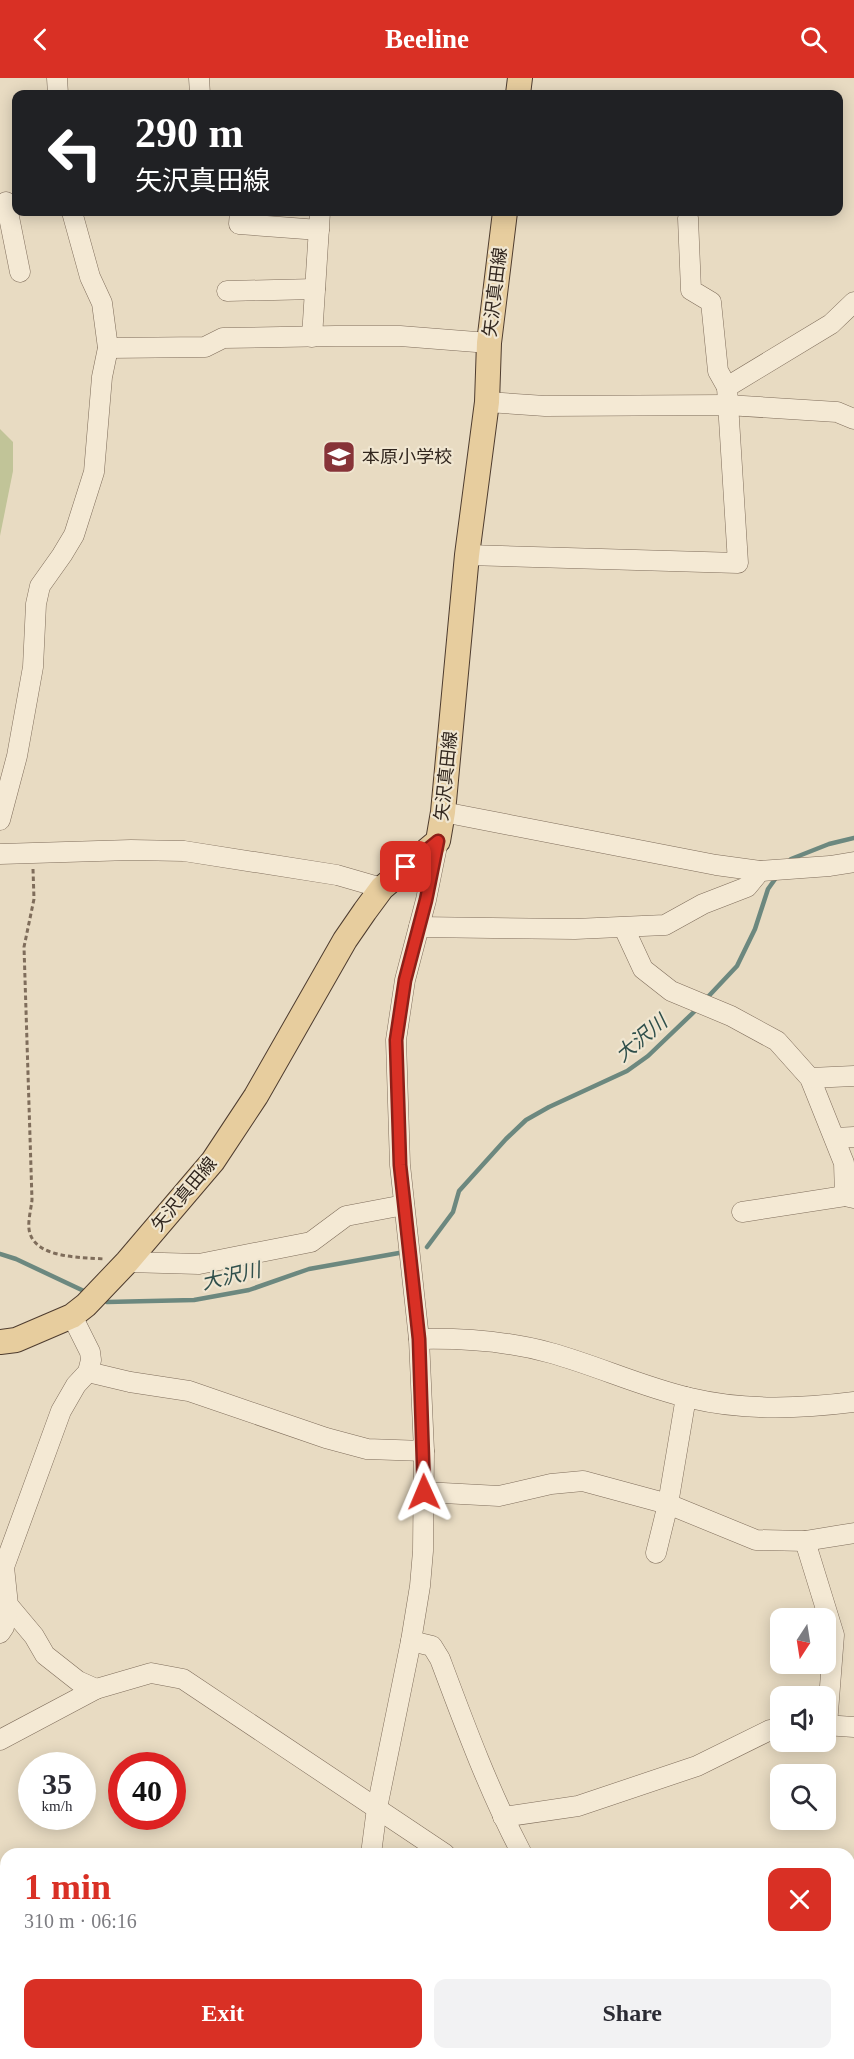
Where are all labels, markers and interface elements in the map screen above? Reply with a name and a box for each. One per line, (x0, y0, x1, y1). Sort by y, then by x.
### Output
icon: back (24, 23, 57, 56)
icon: search (797, 23, 830, 56)
text: Beeline (385, 24, 469, 54)
text: 290 m (135, 110, 244, 156)
icon: left (36, 114, 114, 192)
text: 矢沢真田線 (135, 166, 270, 196)
street label: 矢沢真田線 (480, 246, 510, 338)
school or university icon: 本原小学校 (321, 439, 357, 475)
place label: 本原小学校 (362, 447, 452, 467)
street label: 矢沢真田線 (431, 730, 461, 822)
pin (380, 841, 431, 892)
icon: arrive (389, 850, 422, 883)
water label: 大沢川 (611, 1009, 673, 1066)
street label: 矢沢真田線 (147, 1153, 221, 1235)
water label: 大沢川 (199, 1258, 265, 1293)
position arrow (392, 1460, 456, 1524)
north arrow (770, 1608, 836, 1674)
map controls (770, 1608, 836, 1830)
button: sound (770, 1686, 836, 1752)
speed limit sign: 40 (108, 1752, 186, 1830)
button: search (770, 1764, 836, 1830)
text: 35 (42, 1767, 72, 1800)
text: km/h (42, 1798, 72, 1814)
text: 1 min (24, 1867, 111, 1907)
button: close (768, 1868, 831, 1931)
text: 310 m · 06:16 (24, 1910, 137, 1932)
button: Exit (24, 1979, 422, 2048)
button: Share (434, 1979, 831, 2048)

